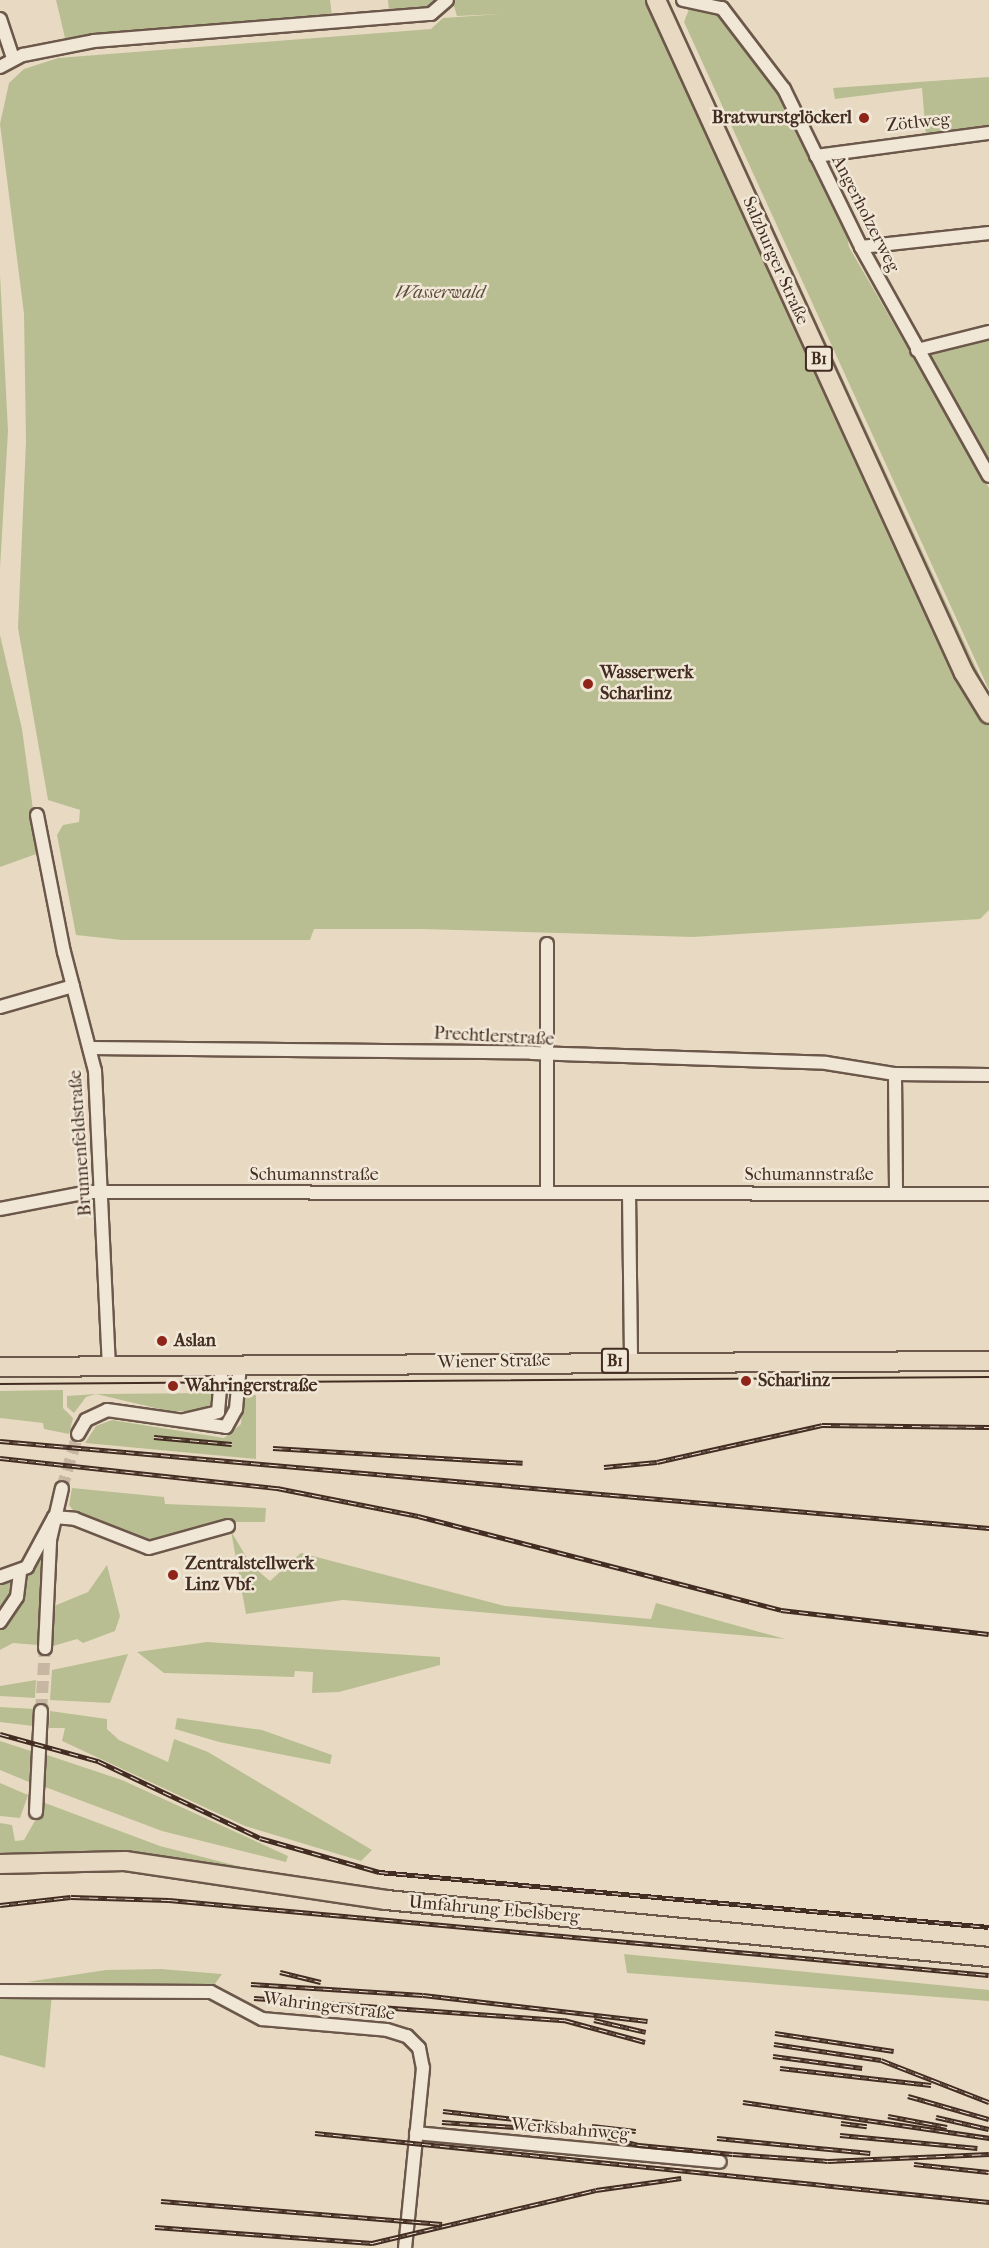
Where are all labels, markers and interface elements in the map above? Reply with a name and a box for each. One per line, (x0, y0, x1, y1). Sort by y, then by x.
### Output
place label: Bratwurstglöckerl (712, 107, 852, 129)
street label: Zötlweg (885, 109, 951, 137)
marker: Bratwurstglöckerl (857, 111, 871, 125)
street label: Angerholzerweg (826, 152, 904, 276)
street label: Salzburger Straße (737, 194, 813, 328)
park label: Wasserwald (395, 282, 485, 304)
road number: B1 (804, 346, 834, 372)
place label: Wasserwerk Scharlinz (600, 663, 693, 706)
marker: Wasserwerk Scharlinz (581, 677, 595, 691)
street label: Prechtlerstraße (433, 1023, 555, 1051)
street label: Brunnenfeldstraße (65, 1069, 97, 1217)
street label: Schumannstraße (249, 1164, 379, 1186)
street label: Schumannstraße (744, 1164, 874, 1186)
place label: Aslan (174, 1330, 216, 1352)
marker: Aslan (155, 1334, 169, 1348)
road number: B1 (600, 1348, 630, 1374)
street label: Wiener Straße (437, 1350, 551, 1374)
place label: Scharlinz (758, 1370, 830, 1392)
marker: Scharlinz (739, 1374, 753, 1388)
place label: Wahringerstraße (185, 1375, 317, 1397)
marker: Wahringerstraße (166, 1379, 180, 1393)
place label: Zentralstellwerk Linz Vbf. (185, 1554, 314, 1596)
marker: Zentralstellwerk Linz Vbf. (166, 1568, 180, 1582)
street label: Umfahrung Ebelsberg (408, 1892, 580, 1928)
street label: Wahringerstraße (262, 1988, 396, 2026)
street label: Werksbahnweg (510, 2114, 630, 2146)

